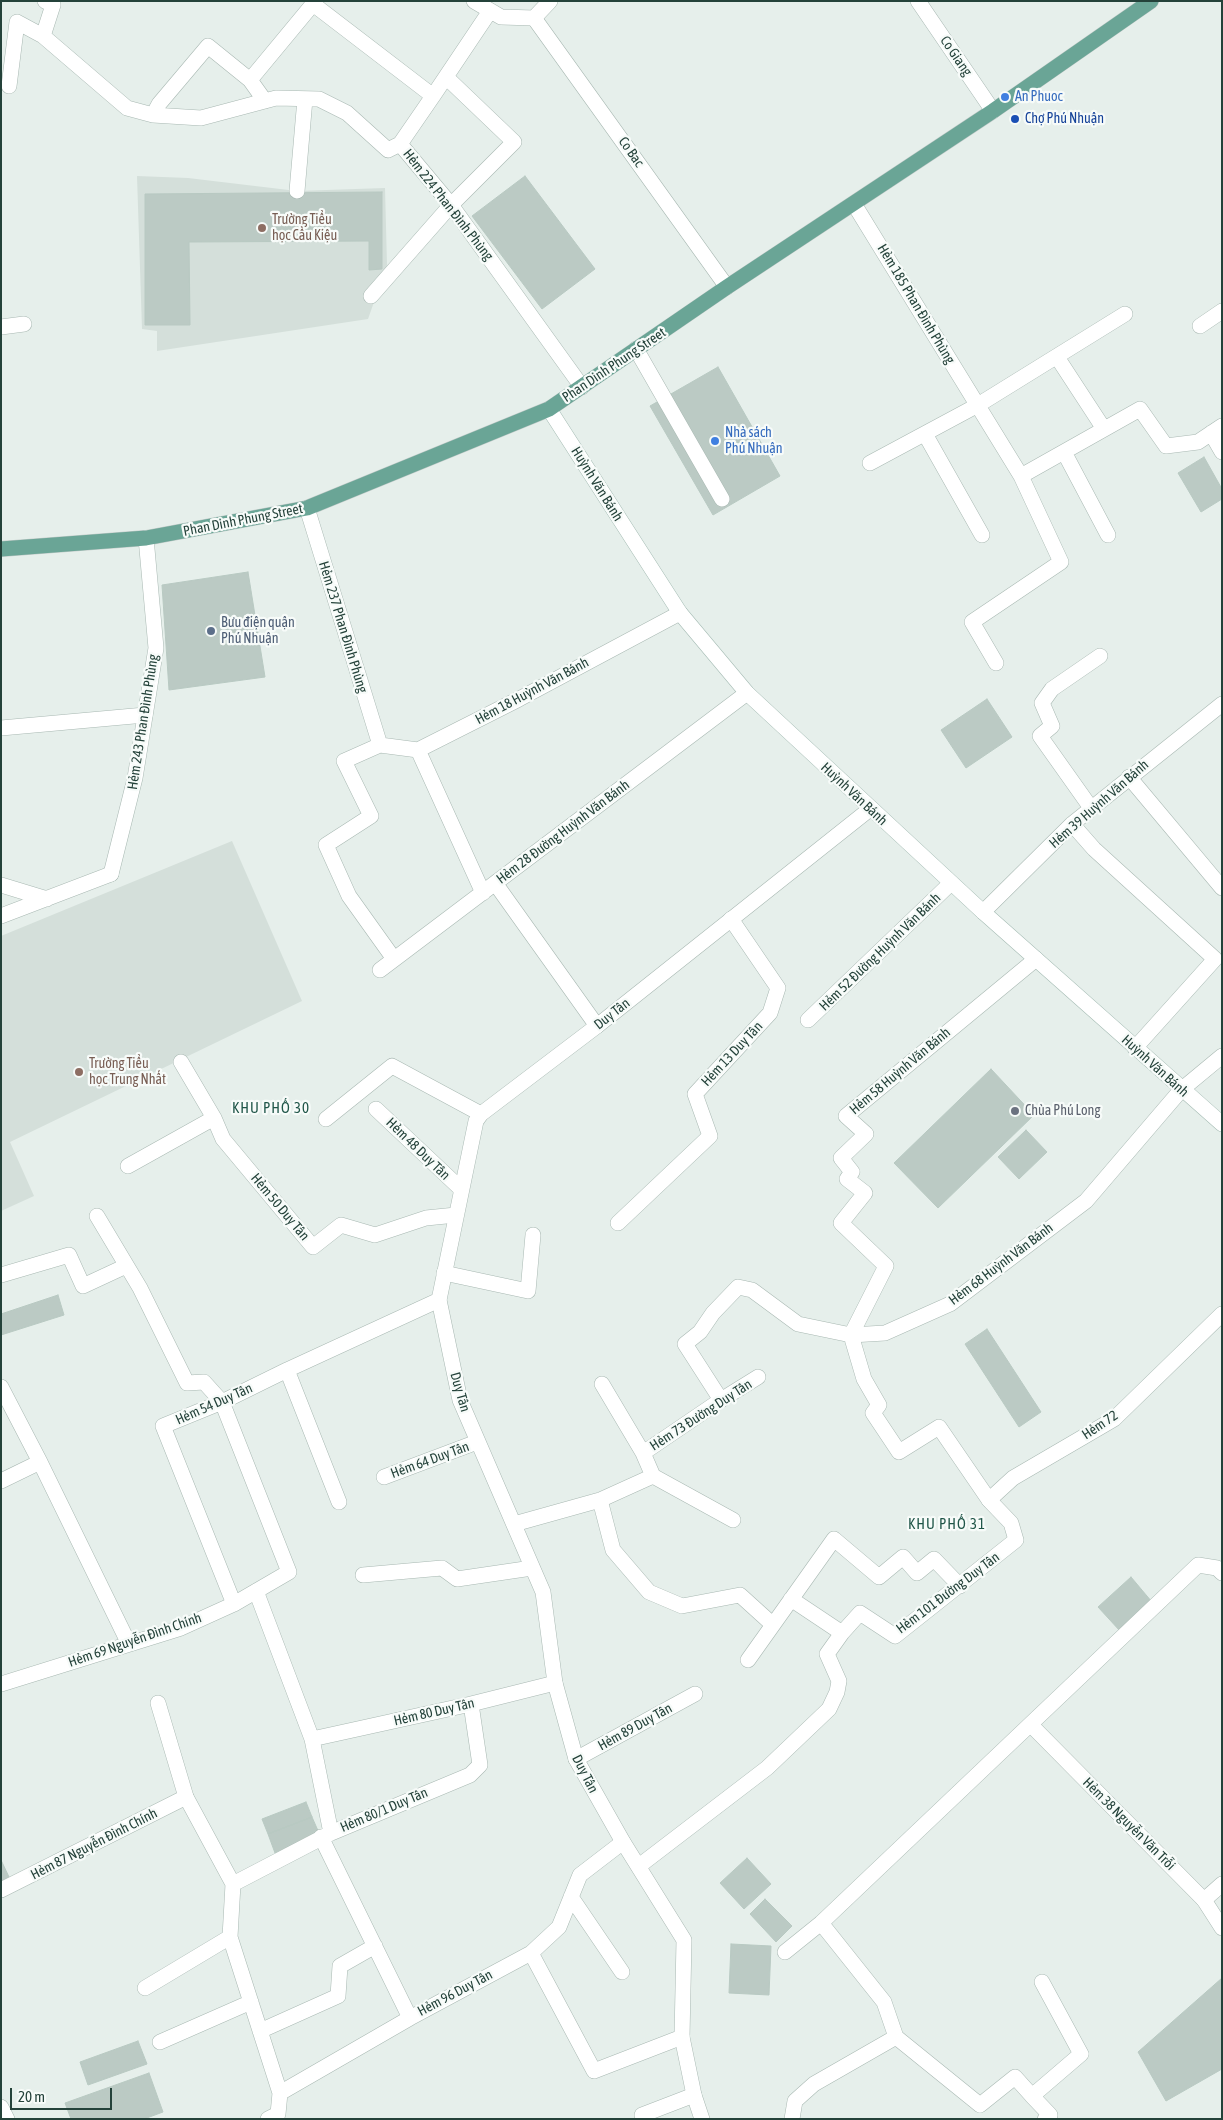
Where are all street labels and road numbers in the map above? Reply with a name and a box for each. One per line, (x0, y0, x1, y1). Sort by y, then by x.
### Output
street label: Co Giang (937, 33, 975, 79)
street label: Co Bac (615, 134, 647, 170)
street label: Hẻm 224 Phan Đình Phùng (399, 146, 497, 264)
street label: Hẻm 185 Phan Đình Phùng (874, 241, 958, 367)
street label: Phan Dinh Phung Street (559, 324, 669, 406)
street label: Huỳnh Văn Bánh (567, 444, 627, 524)
street label: Phan Dinh Phung Street (182, 500, 304, 540)
street label: Hẻm 237 Phan Đình Phùng (315, 559, 371, 695)
street label: Hẻm 243 Phan Đình Phùng (124, 653, 162, 791)
street label: Hẻm 18 Huỳnh Văn Bánh (472, 654, 592, 728)
street label: Hẻm 39 Huỳnh Văn Bánh (1046, 756, 1152, 852)
street label: Huỳnh Văn Bánh (817, 759, 891, 829)
street label: Hẻm 28 Đường Huỳnh Văn Bánh (493, 777, 633, 887)
street label: Hẻm 52 Đường Huỳnh Văn Bánh (816, 890, 944, 1014)
street label: Duy Tân (591, 995, 633, 1033)
street label: Hẻm 13 Duy Tân (698, 1018, 766, 1090)
street label: Hẻm 58 Huỳnh Văn Bánh (846, 1024, 954, 1118)
street label: Huỳnh Văn Bánh (1118, 1031, 1192, 1101)
street label: Hẻm 48 Duy Tân (383, 1114, 453, 1184)
street label: Hẻm 50 Duy Tân (247, 1170, 313, 1244)
street label: Hẻm 68 Huỳnh Văn Bánh (946, 1219, 1056, 1309)
street label: Duy Tân (446, 1370, 474, 1414)
street label: Hẻm 73 Đường Duy Tân (647, 1376, 755, 1454)
street label: Hẻm 54 Duy Tân (173, 1380, 255, 1428)
street label: Hẻm 72 (1079, 1407, 1121, 1443)
street label: Hẻm 64 Duy Tân (388, 1438, 472, 1482)
street label: Hẻm 101 Đường Duy Tân (893, 1549, 1003, 1637)
street label: Hẻm 69 Nguyễn Đình Chính (66, 1609, 204, 1671)
street label: Hẻm 80 Duy Tân (392, 1695, 476, 1729)
street label: Hẻm 89 Duy Tân (595, 1700, 675, 1754)
street label: Duy Tân (568, 1752, 602, 1796)
street label: Hẻm 38 Nguyễn Văn Trỗi (1079, 1774, 1179, 1874)
street label: Hẻm 80/1 Duy Tân (338, 1784, 430, 1836)
street label: Hẻm 87 Nguyễn Đình Chính (28, 1805, 160, 1883)
street label: Hẻm 96 Duy Tân (415, 1966, 495, 2020)

